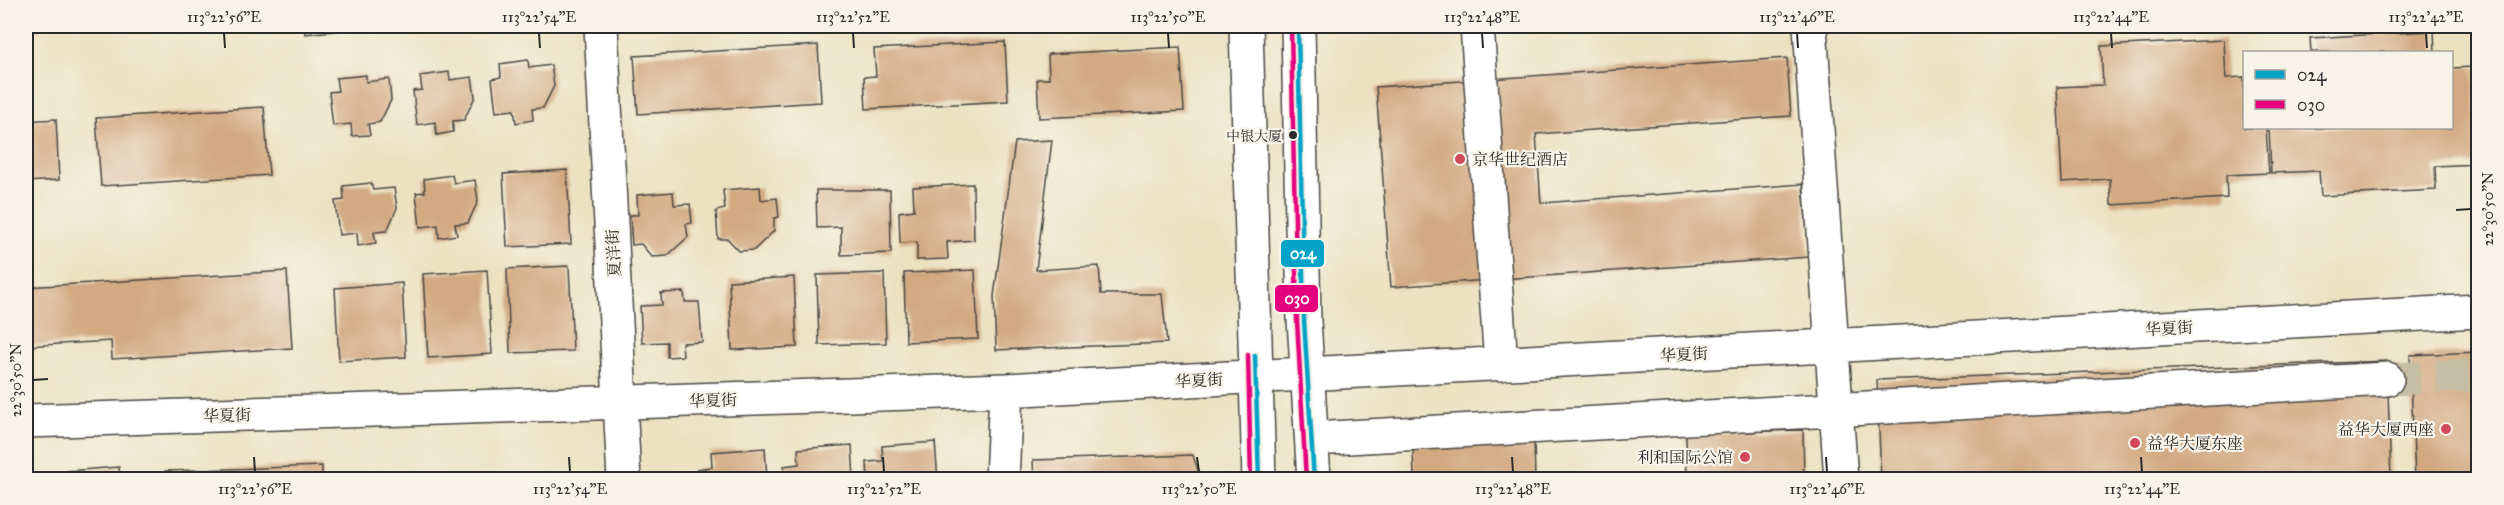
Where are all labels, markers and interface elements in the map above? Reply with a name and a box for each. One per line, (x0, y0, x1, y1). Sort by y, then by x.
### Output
text: 113°22'56"E (187, 8, 261, 26)
text: 113°22'54"E (502, 8, 576, 26)
text: 113°22'52"E (816, 8, 890, 26)
text: 113°22'50"E (1130, 8, 1206, 26)
text: 113°22'48"E (1444, 8, 1520, 26)
text: 113°22'46"E (1759, 8, 1835, 26)
text: 113°22'44"E (2073, 8, 2149, 26)
text: 113°22'42"E (2388, 8, 2464, 26)
legend (2243, 51, 2453, 129)
text: 024 (2297, 64, 2327, 86)
text: 030 (2297, 94, 2325, 116)
place label: 中银大厦 (1226, 128, 1282, 145)
marker: 中银大厦 (1287, 129, 1299, 141)
place label: 京华世纪酒店 (1472, 150, 1568, 169)
marker: 京华世纪酒店 (1453, 152, 1467, 166)
text: 22°30'50"N (2479, 172, 2497, 246)
street label: 夏洋街 (603, 229, 624, 277)
line badge: 024 (1280, 239, 1325, 268)
text: 024 (1290, 244, 1317, 264)
line badge: 030 (1274, 284, 1319, 313)
text: 030 (1284, 289, 1310, 309)
street label: 华夏街 (2145, 318, 2193, 339)
text: 22°30'50"N (7, 343, 25, 417)
street label: 华夏街 (1660, 344, 1708, 365)
street label: 华夏街 (1175, 370, 1223, 391)
street label: 华夏街 (689, 390, 737, 411)
street label: 华夏街 (203, 405, 251, 426)
place label: 益华大厦西座 (2338, 420, 2434, 439)
marker: 益华大厦西座 (2439, 422, 2453, 436)
place label: 益华大厦东座 (2147, 434, 2243, 453)
marker: 益华大厦东座 (2128, 436, 2142, 450)
place label: 利和国际公馆 (1637, 448, 1733, 467)
marker: 利和国际公馆 (1738, 450, 1752, 464)
text: 113°22'56"E (218, 480, 292, 498)
text: 113°22'54"E (533, 480, 607, 498)
text: 113°22'52"E (847, 480, 921, 498)
text: 113°22'50"E (1161, 480, 1237, 498)
text: 113°22'48"E (1475, 480, 1551, 498)
text: 113°22'46"E (1789, 480, 1865, 498)
text: 113°22'44"E (2104, 480, 2180, 498)

